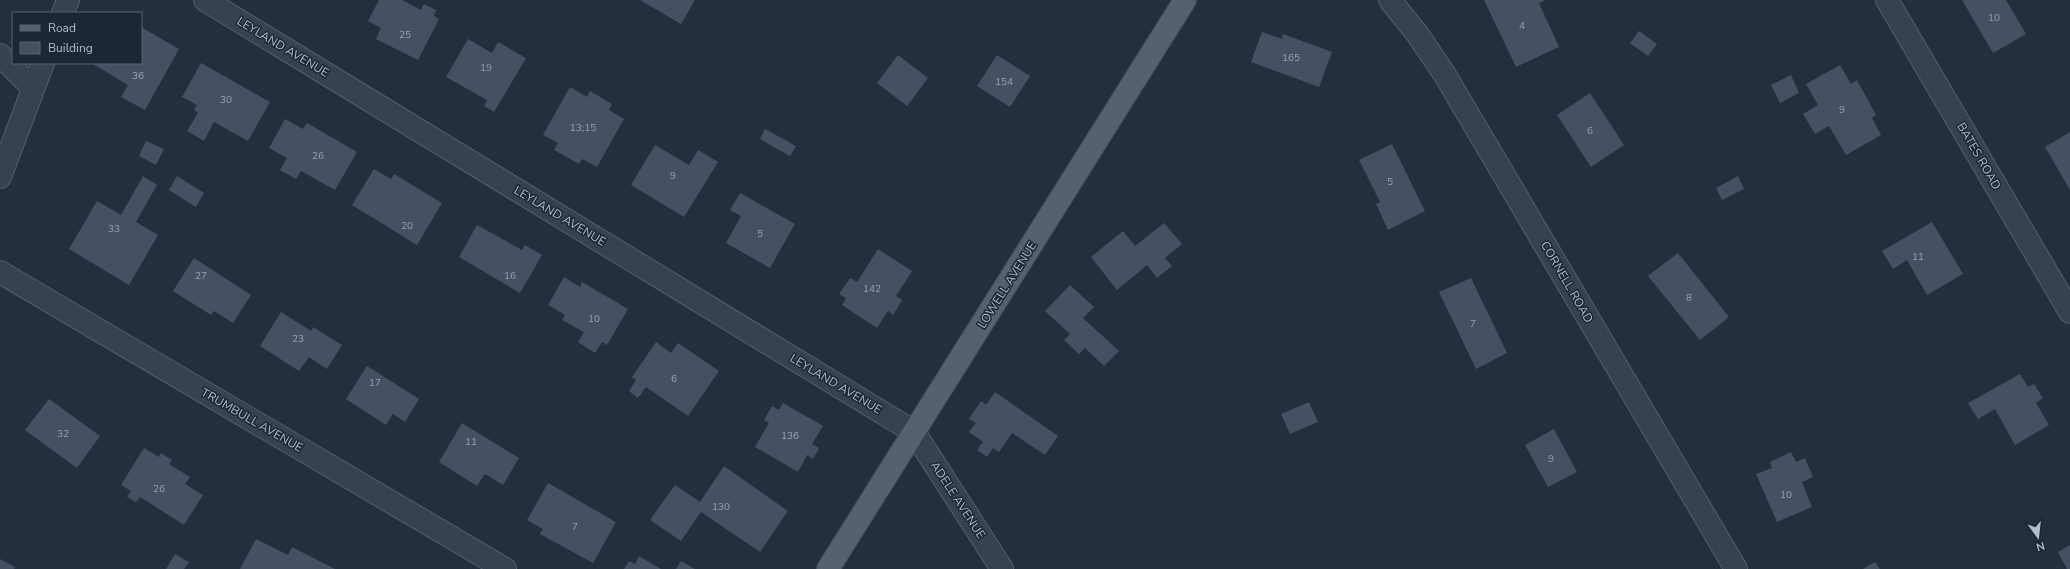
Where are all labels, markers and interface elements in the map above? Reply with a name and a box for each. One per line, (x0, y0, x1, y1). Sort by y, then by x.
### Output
house number: 10 (1988, 11, 2000, 25)
legend (12, 12, 142, 64)
street label: LEYLAND AVENUE (234, 13, 332, 81)
house number: 4 (1519, 19, 1525, 33)
text: Road (48, 20, 76, 36)
house number: 25 (399, 28, 411, 42)
text: Building (48, 40, 93, 56)
house number: 165 (1282, 51, 1300, 65)
house number: 19 (480, 61, 492, 75)
house number: 36 (132, 69, 144, 83)
house number: 154 (995, 75, 1013, 89)
house number: 30 (220, 93, 232, 107)
house number: 9 (1839, 103, 1845, 117)
street label: BATES ROAD (1953, 119, 2005, 193)
house number: 13;15 (570, 121, 596, 135)
house number: 6 (1587, 124, 1593, 138)
house number: 26 (312, 149, 324, 163)
house number: 9 (670, 169, 676, 183)
house number: 5 (1387, 175, 1393, 189)
street label: LEYLAND AVENUE (511, 182, 609, 250)
house number: 20 (401, 219, 413, 233)
house number: 33 (108, 222, 120, 236)
house number: 5 (757, 227, 763, 241)
street label: CORNELL ROAD (1537, 238, 1597, 326)
street label: LOWELL AVENUE (974, 239, 1040, 331)
house number: 11 (1912, 250, 1924, 264)
house number: 27 (195, 269, 207, 283)
house number: 16 (504, 269, 516, 283)
house number: 142 (863, 282, 881, 296)
house number: 8 (1686, 291, 1692, 305)
house number: 10 (588, 312, 600, 326)
house number: 7 (1470, 317, 1476, 331)
house number: 23 (292, 332, 304, 346)
street label: LEYLAND AVENUE (787, 350, 885, 418)
house number: 6 (671, 372, 677, 386)
house number: 17 (369, 376, 381, 390)
street label: TRUMBULL AVENUE (198, 384, 306, 456)
house number: 32 (57, 427, 69, 441)
house number: 136 (781, 429, 799, 443)
house number: 11 (465, 435, 477, 449)
house number: 9 (1548, 452, 1554, 466)
street label: ADELE AVENUE (927, 458, 989, 542)
house number: 26 (153, 482, 165, 496)
house number: 10 (1780, 488, 1792, 502)
house number: 130 (712, 500, 730, 514)
north arrow (2018, 517, 2058, 557)
house number: 7 (572, 520, 578, 534)
text: N (2035, 538, 2046, 554)

